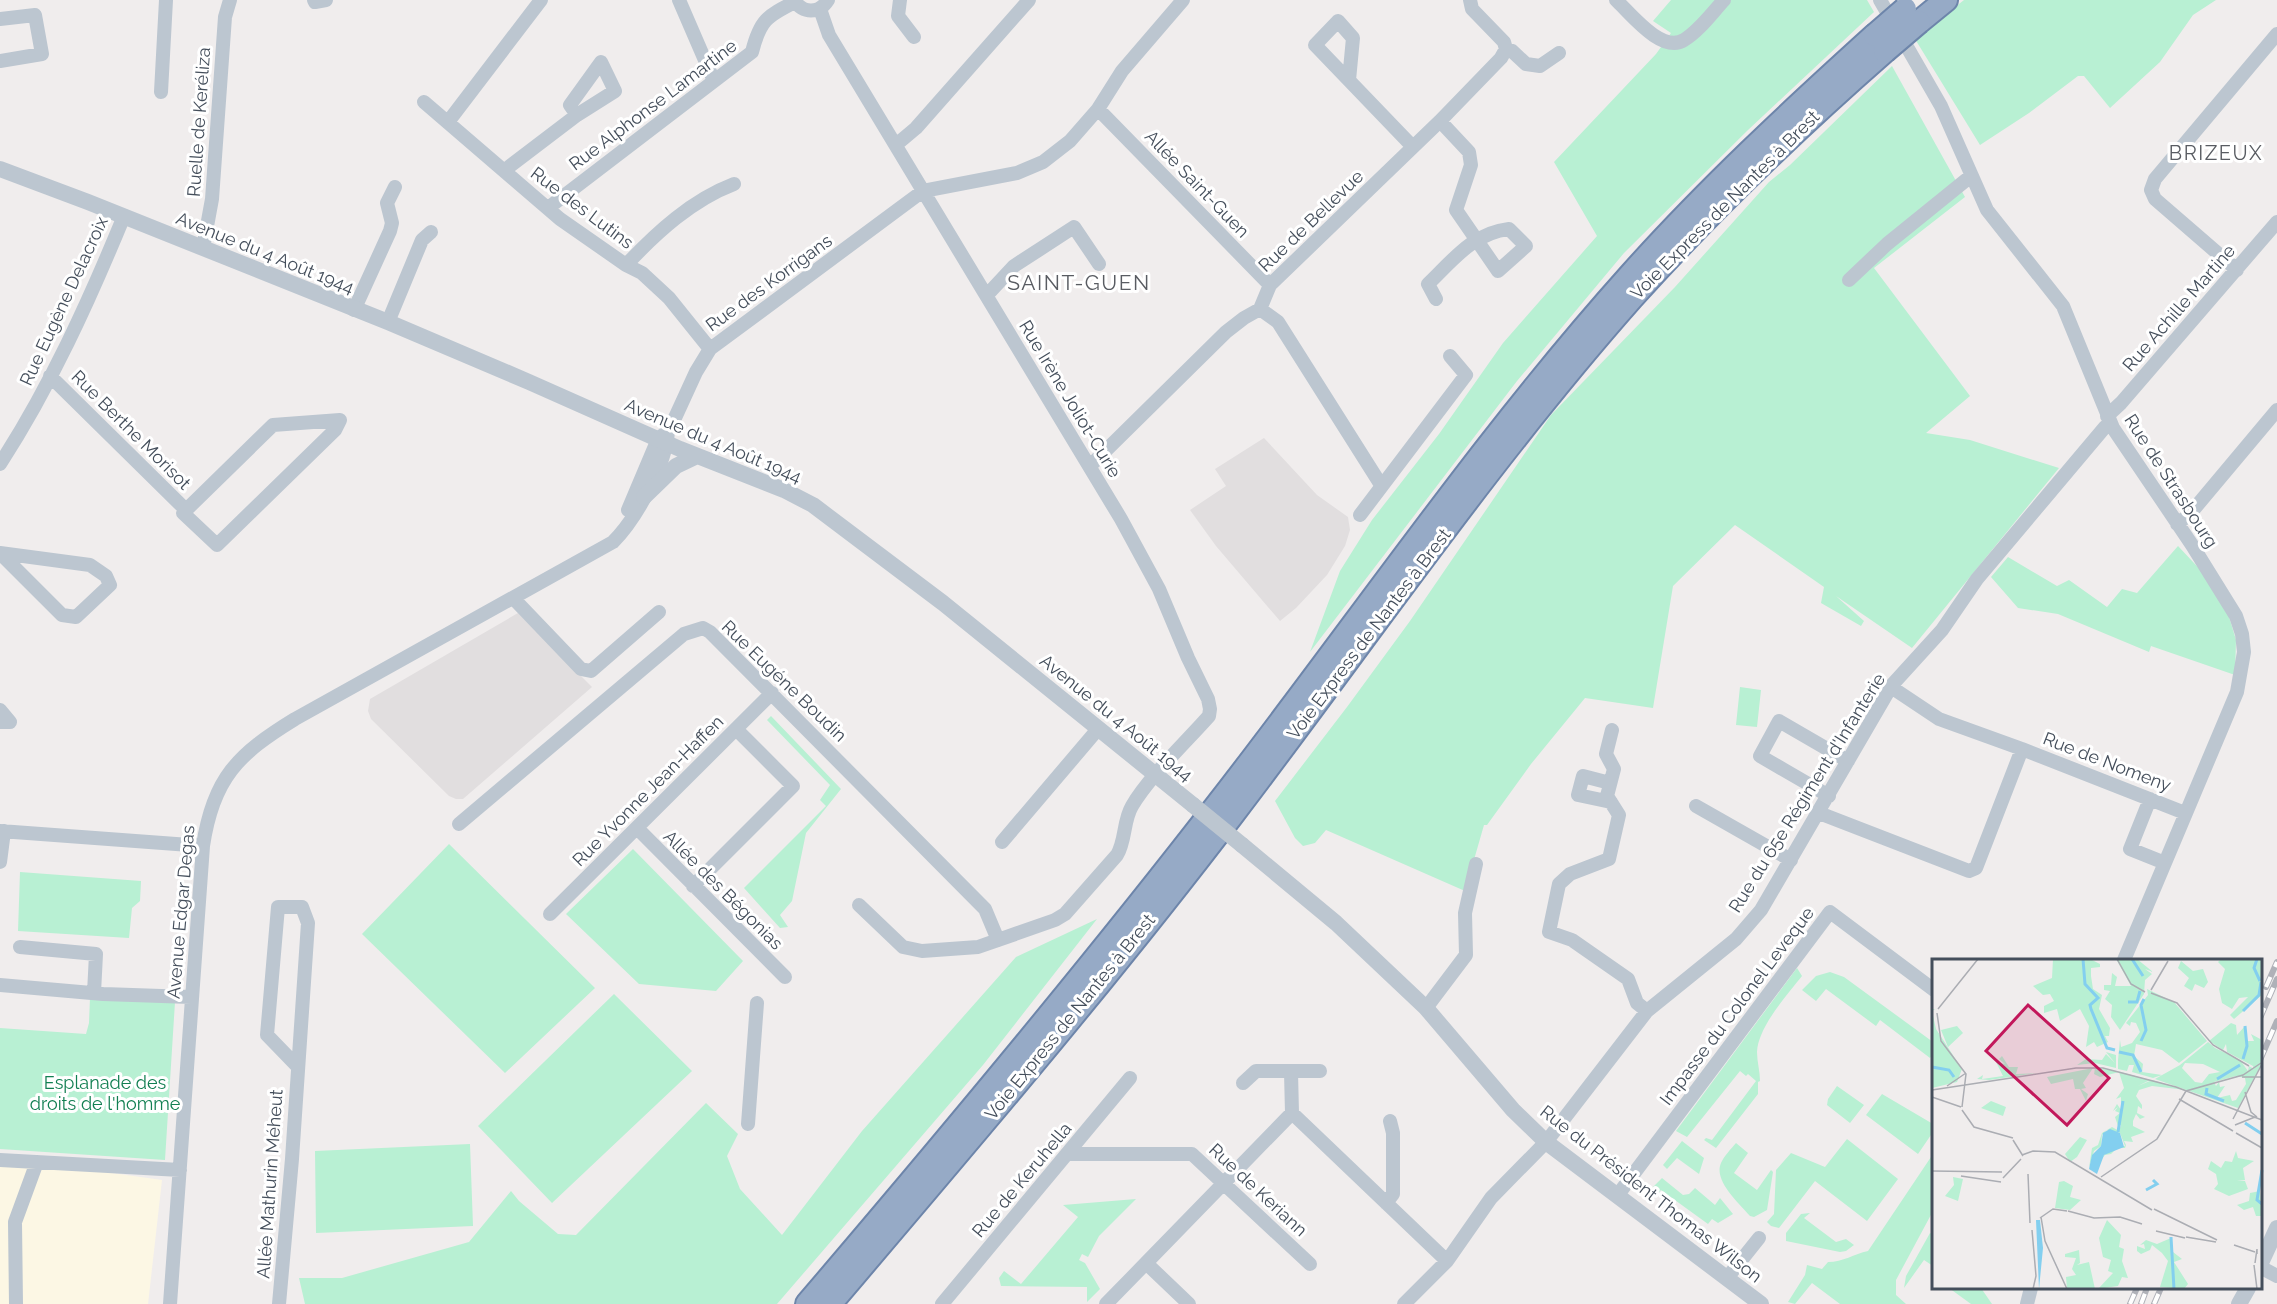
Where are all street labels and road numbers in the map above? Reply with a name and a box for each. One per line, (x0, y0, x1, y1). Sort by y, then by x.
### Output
street label: Rue Alphonse Lamartine (565, 34, 741, 175)
street label: Ruelle de Keréliza (183, 46, 214, 197)
street label: Voie Express de Nantes à Brest (1626, 106, 1823, 303)
street label: Allée Saint-Guen (1141, 126, 1254, 242)
street label: Rue des Lutins (527, 162, 638, 253)
street label: Rue de Bellevue (1254, 165, 1368, 276)
street label: Avenue du 4 Août 1944 (173, 207, 357, 298)
street label: Rue Eugène Delacroix (15, 213, 112, 389)
street label: Rue des Korrigans (701, 230, 836, 335)
street label: Rue Achille Martine (2118, 240, 2240, 375)
street label: Rue Irène Joliot-Curie (1015, 316, 1126, 482)
street label: Rue Berthe Morisot (67, 366, 195, 494)
street label: Avenue du 4 Août 1944 (622, 394, 805, 487)
street label: Rue de Strasbourg (2120, 410, 2222, 551)
street label: Voie Express de Nantes à Brest (1282, 524, 1455, 743)
street label: Rue Eugéne Boudin (718, 616, 851, 746)
street label: Avenue du 4 Août 1944 (1036, 650, 1197, 786)
street label: Rue du 65e Régiment d'Infanterie (1724, 669, 1889, 916)
street label: Rue Yvonne Jean-Haffen (568, 711, 727, 870)
street label: Rue de Nomeny (2040, 727, 2174, 796)
street label: Avenue Edgar Degas (162, 824, 199, 1000)
street label: Allée des Bégonias (659, 826, 788, 954)
street label: Impasse du Colonel Leveque (1655, 902, 1818, 1109)
street label: Voie Express de Nantes à Brest (980, 910, 1159, 1124)
street label: Allée Mathurin Méheut (252, 1089, 287, 1279)
street label: Rue du Président Thomas Wilson (1536, 1101, 1766, 1287)
street label: Rue de Keruhella (968, 1118, 1076, 1241)
street label: Rue de Keriann (1205, 1139, 1312, 1240)

